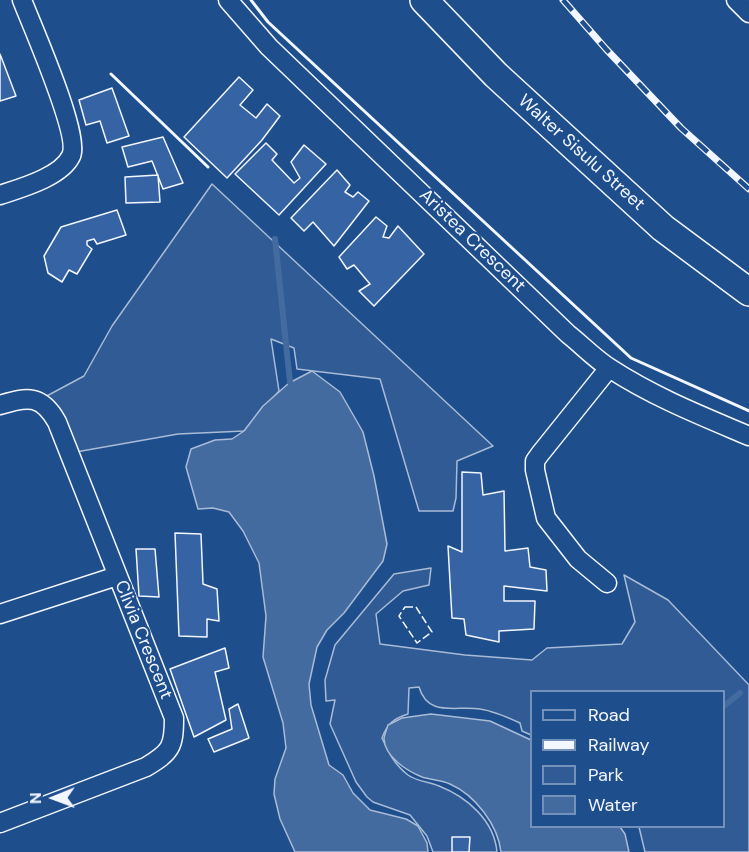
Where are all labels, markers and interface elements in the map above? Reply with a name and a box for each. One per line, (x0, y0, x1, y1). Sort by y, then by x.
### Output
street label: Walter Sisulu Street (513, 90, 649, 216)
street label: Aristea Crescent (414, 185, 530, 297)
street label: Clivia Crescent (109, 578, 177, 702)
legend (530, 690, 725, 828)
text: Road (588, 703, 630, 727)
text: Railway (588, 733, 650, 757)
text: Park (588, 763, 624, 787)
north arrow (24, 768, 84, 828)
text: N (25, 792, 46, 804)
text: Water (588, 793, 638, 817)

